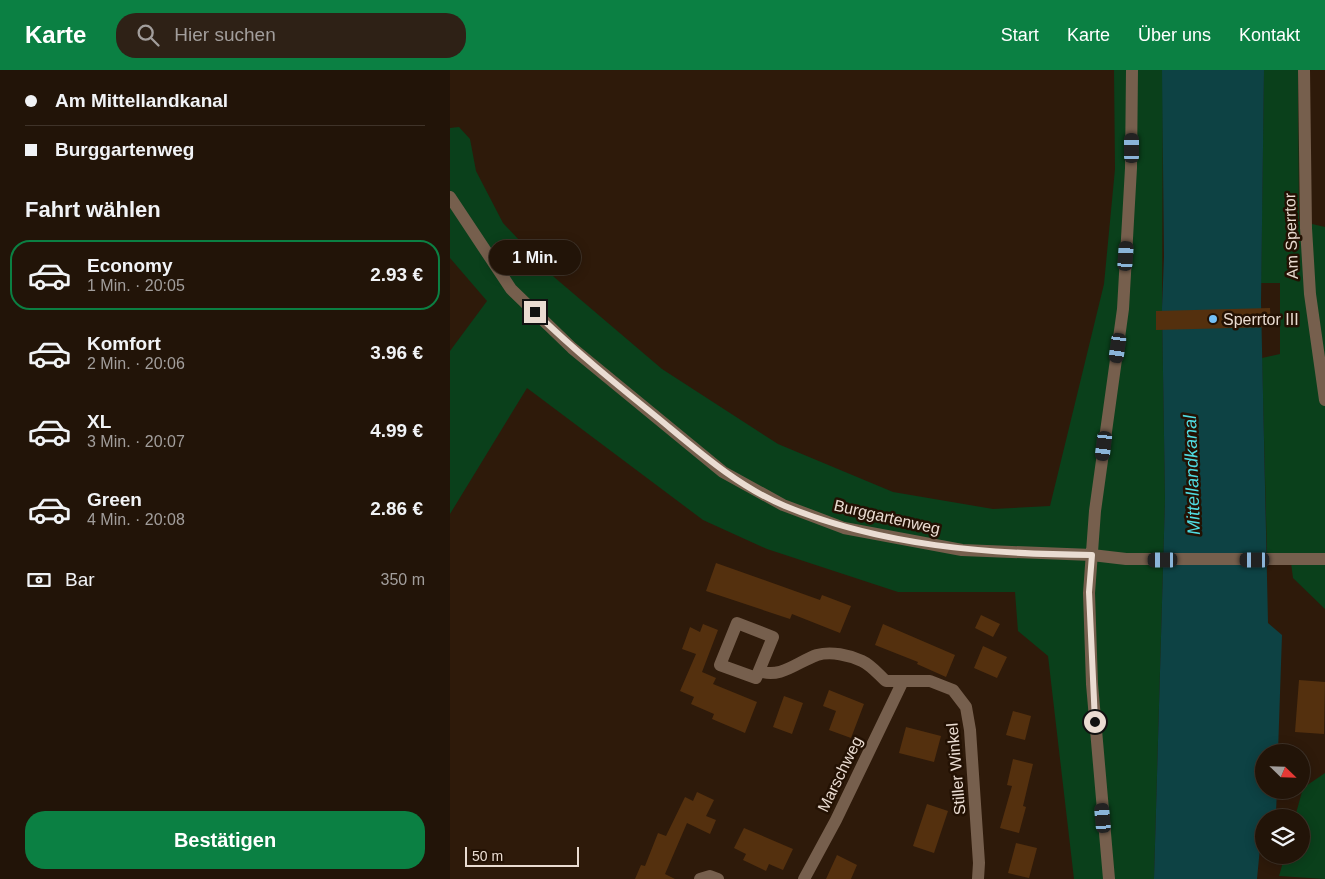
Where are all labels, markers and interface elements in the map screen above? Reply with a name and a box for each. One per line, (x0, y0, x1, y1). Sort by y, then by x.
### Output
search box (116, 13, 466, 58)
text: Karte (25, 21, 86, 48)
icon: search (134, 21, 162, 49)
text: Hier suchen (174, 24, 276, 45)
text: Start (1001, 25, 1039, 45)
text: Karte (1067, 25, 1110, 45)
text: Über uns (1138, 25, 1211, 45)
text: Kontakt (1239, 25, 1300, 45)
text: Am Mittellandkanal (55, 90, 228, 111)
car (1124, 133, 1139, 163)
text: Burggartenweg (55, 139, 194, 160)
street label: Am Sperrtor (1281, 192, 1301, 279)
text: Fahrt wählen (25, 197, 161, 222)
callout: 1 Min. (489, 240, 581, 274)
car (1117, 241, 1134, 271)
text: 1 Min. (512, 249, 558, 266)
icon: car (27, 253, 72, 298)
text: Economy (87, 255, 173, 276)
text: 2.93 € (370, 264, 423, 285)
text: 1 Min. · 20:05 (87, 277, 185, 294)
route end (524, 301, 546, 323)
place label: Sperrtor III (1223, 311, 1299, 328)
marker: Sperrtor III (1207, 313, 1219, 325)
icon: car (27, 331, 72, 376)
car (1108, 332, 1127, 364)
text: Komfort (87, 333, 161, 354)
text: 3.96 € (370, 342, 423, 363)
text: 2 Min. · 20:06 (87, 355, 185, 372)
icon: car (27, 409, 72, 454)
text: XL (87, 411, 111, 432)
water label: Mittellandkanal (1180, 414, 1204, 535)
text: 4.99 € (370, 420, 423, 441)
car (1094, 430, 1113, 462)
text: 3 Min. · 20:07 (87, 433, 185, 450)
icon: car (27, 487, 72, 532)
text: Green (87, 489, 142, 510)
street label: Burggartenweg (832, 497, 942, 537)
text: 2.86 € (370, 498, 423, 519)
text: 4 Min. · 20:08 (87, 511, 185, 528)
car (1148, 553, 1178, 568)
car (1240, 553, 1270, 568)
icon: cash (25, 566, 53, 594)
text: Bar (65, 569, 95, 590)
text: 350 m (381, 571, 425, 588)
route start (1084, 711, 1106, 733)
street label: Stiller Winkel (944, 722, 968, 816)
street label: Marschweg (814, 734, 866, 814)
north arrow (1255, 744, 1310, 799)
map controls (1255, 744, 1310, 864)
car (1094, 802, 1111, 834)
button: layers (1255, 809, 1310, 864)
button: Bestätigen (25, 811, 425, 869)
scale bar (465, 844, 579, 867)
text: 50 m (472, 848, 503, 864)

